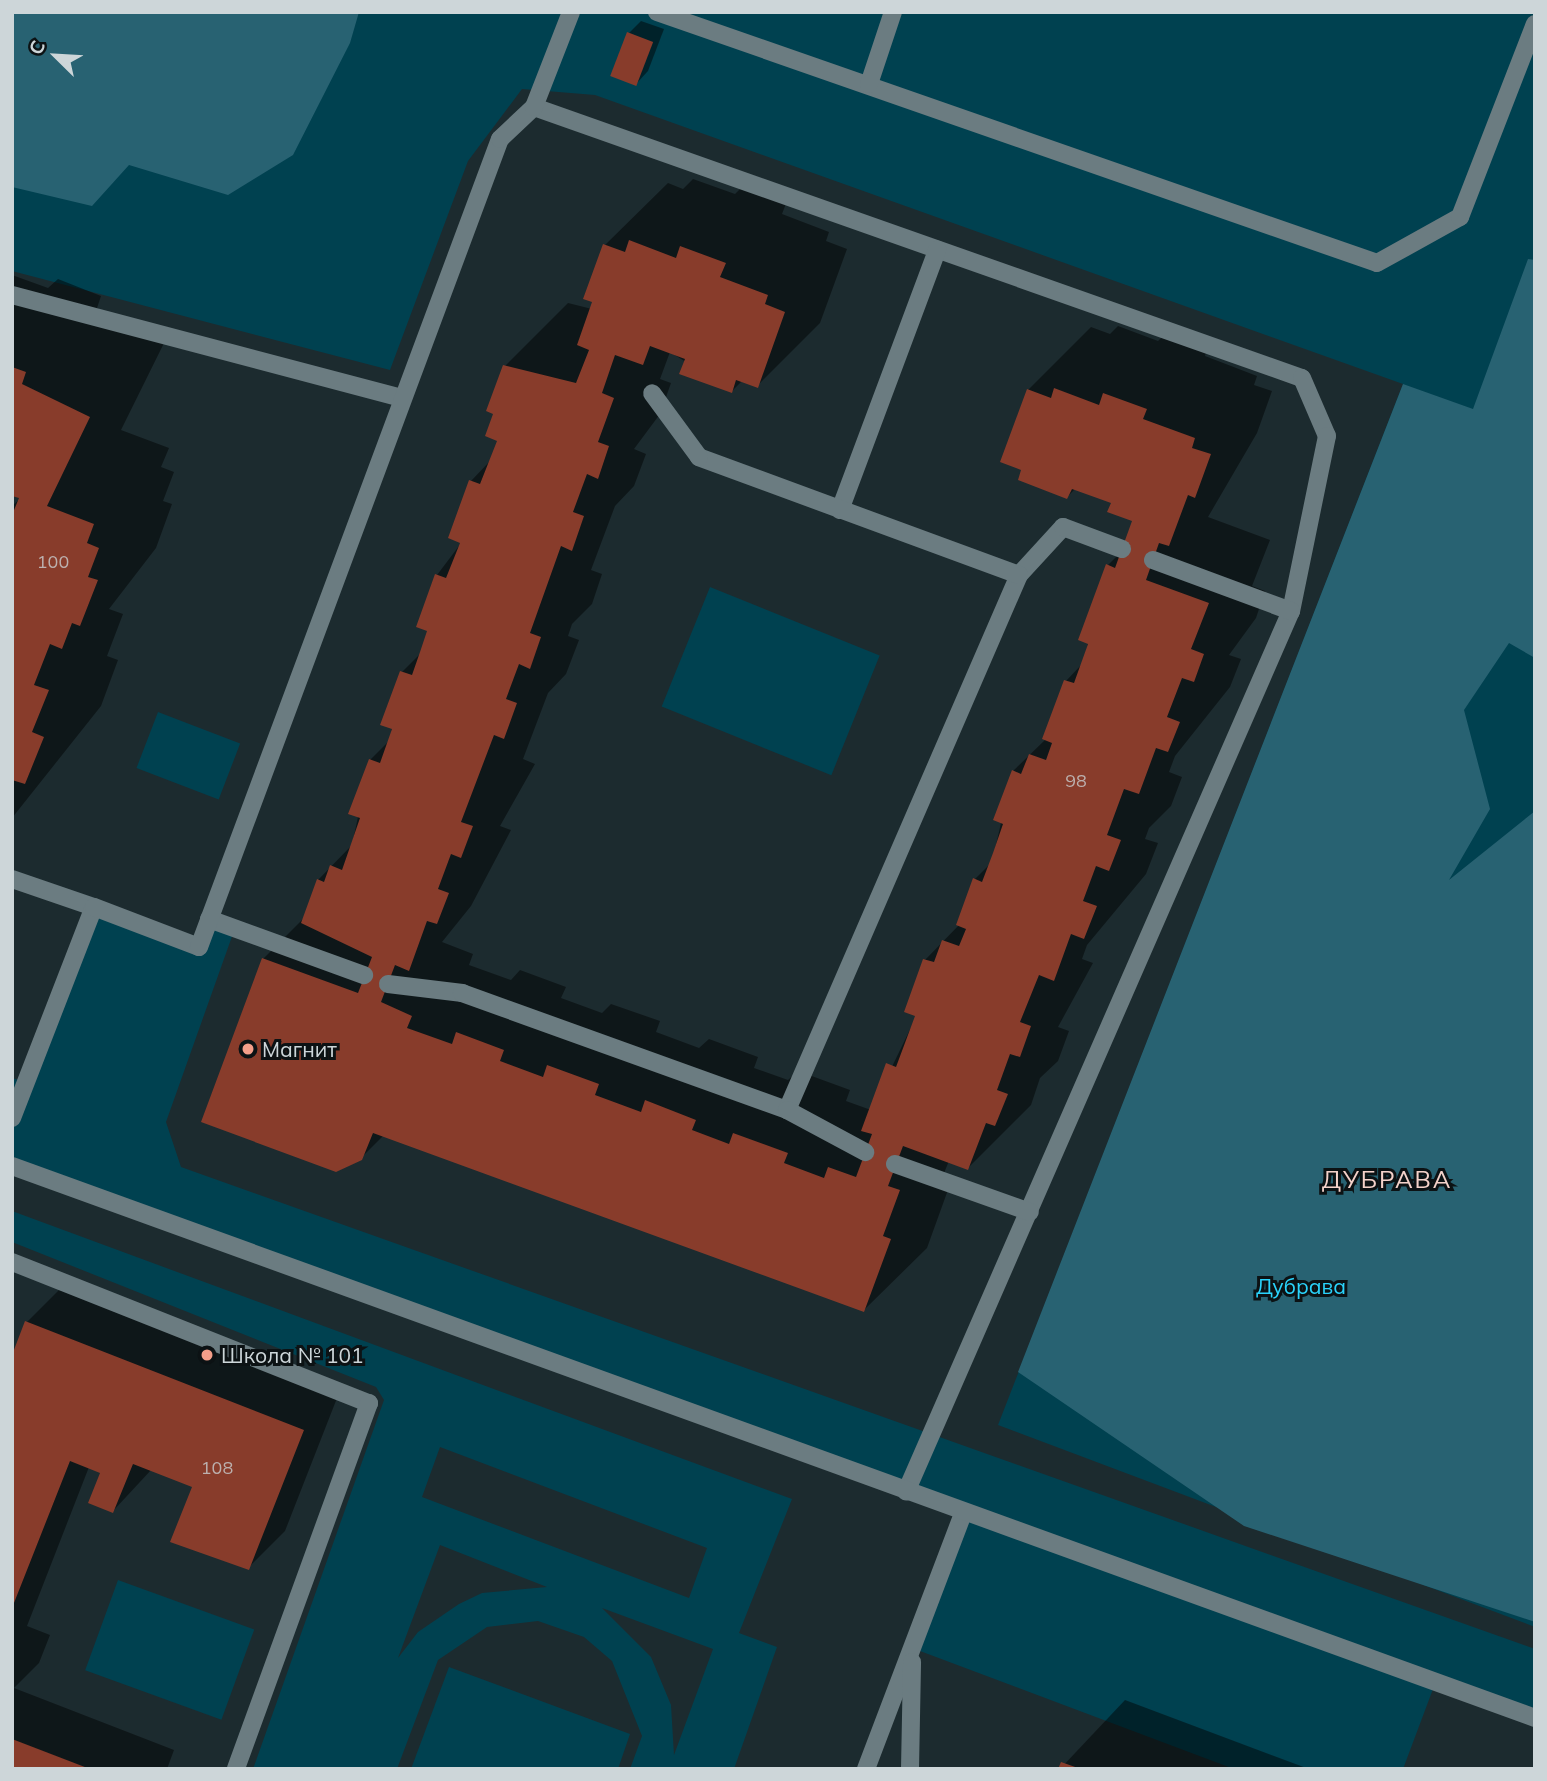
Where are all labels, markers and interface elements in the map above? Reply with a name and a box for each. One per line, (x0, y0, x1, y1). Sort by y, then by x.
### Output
north arrow (21, 21, 91, 91)
text: С (23, 37, 50, 58)
house number: 100 (37, 551, 69, 573)
house number: 98 (1065, 770, 1087, 792)
place label: Магнит (262, 1036, 337, 1062)
marker: Магнит (240, 1041, 256, 1057)
district label: ДУБРАВА (1323, 1166, 1451, 1194)
park label: Дубрава (1256, 1273, 1346, 1299)
place label: Школа № 101 (221, 1342, 364, 1368)
marker: Школа № 101 (199, 1347, 215, 1363)
house number: 108 (201, 1457, 233, 1479)

